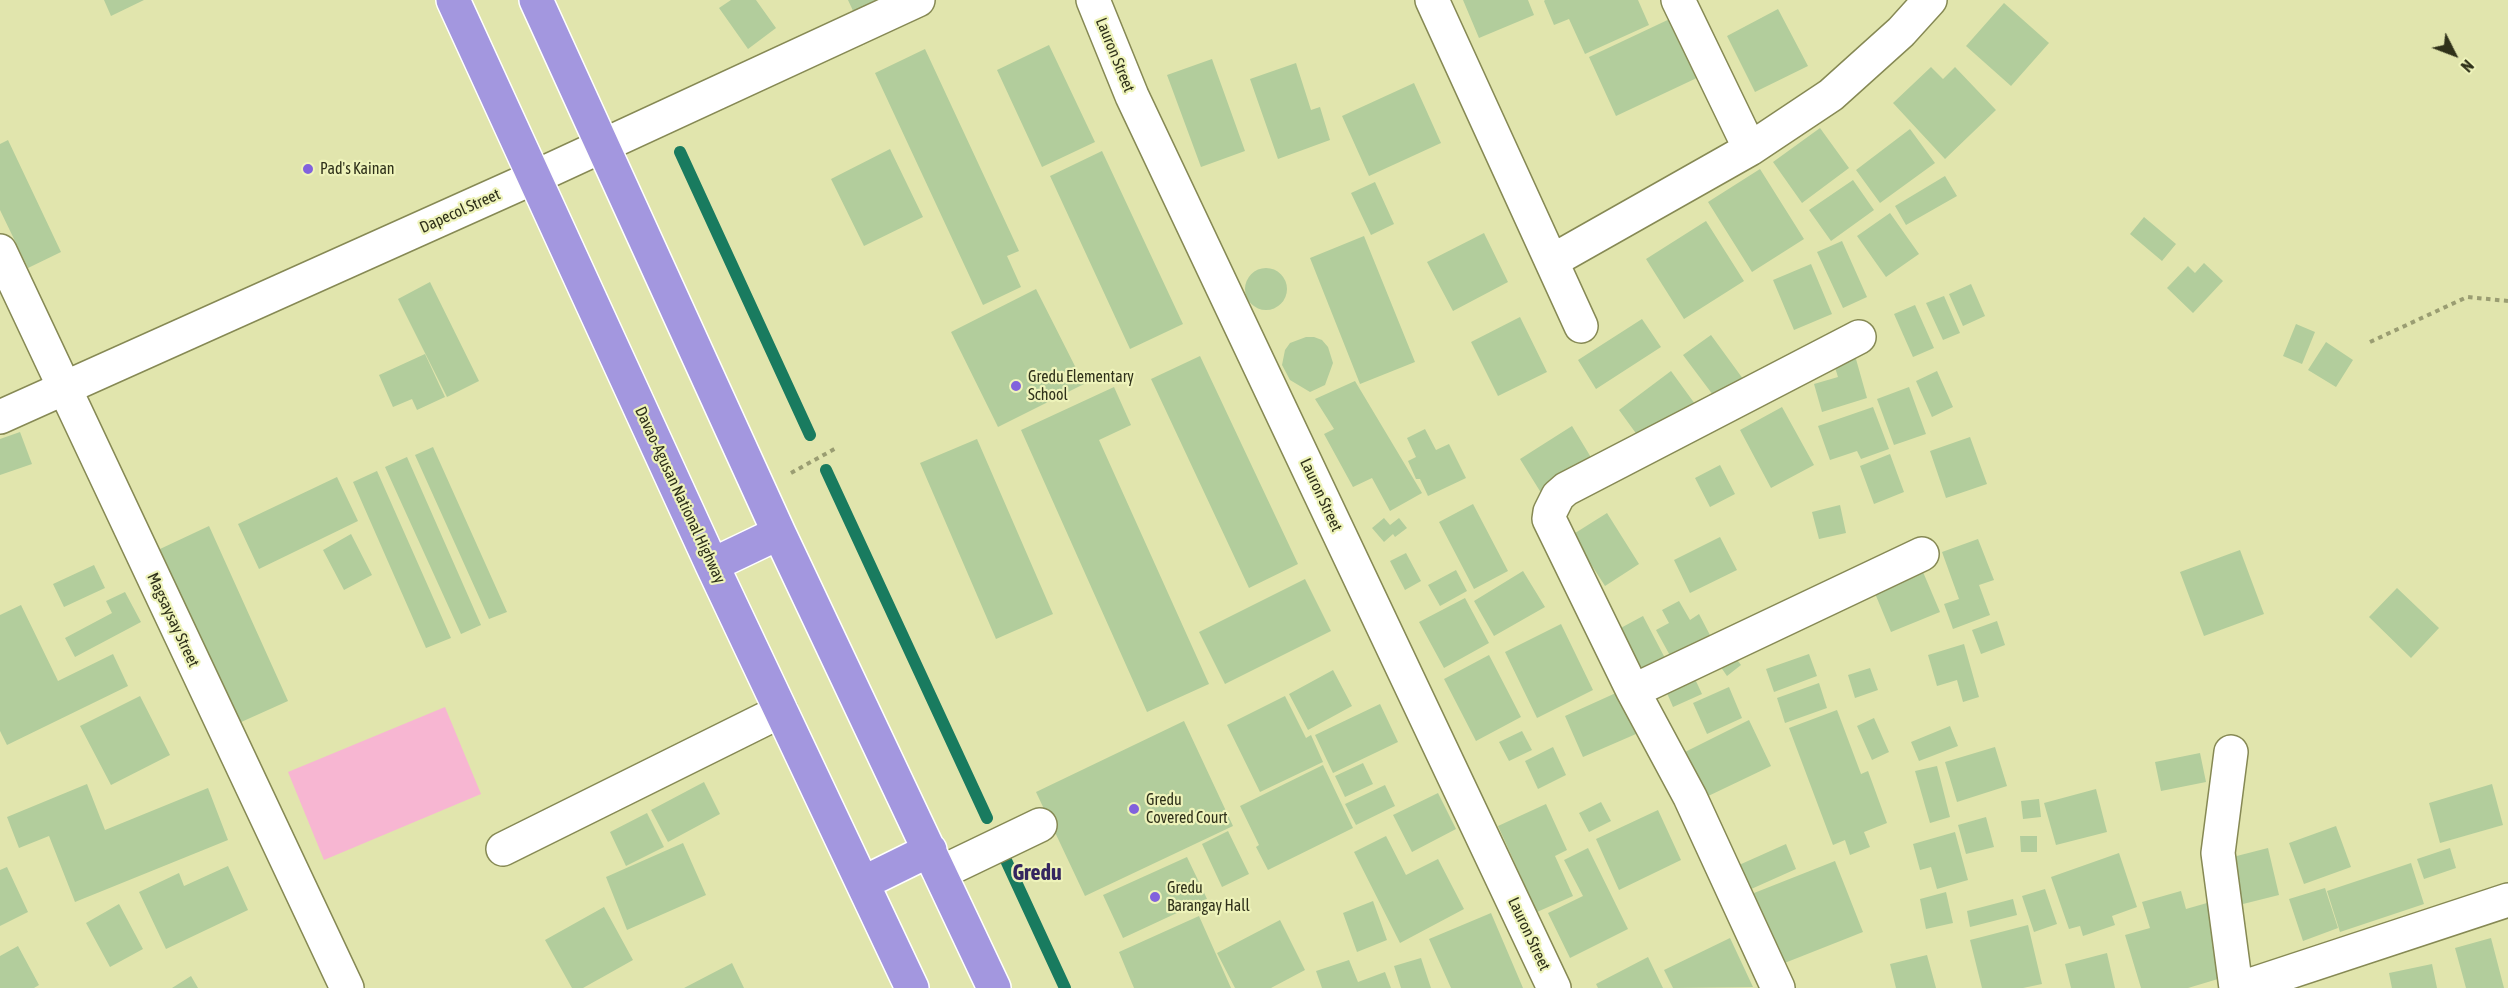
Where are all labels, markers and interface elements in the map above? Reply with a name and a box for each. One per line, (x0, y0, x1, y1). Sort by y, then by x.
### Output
street label: Lauron Street (1091, 15, 1139, 95)
north arrow (2424, 24, 2484, 84)
text: N (2458, 57, 2477, 76)
place label: Pad's Kainan (320, 159, 395, 179)
marker: Pad's Kainan (301, 162, 315, 176)
street label: Dapecol Street (417, 185, 503, 237)
place label: Gredu Elementary School (1028, 367, 1134, 405)
marker: Gredu Elementary School (1009, 379, 1023, 393)
street label: Davao-Agusan National Highway (631, 404, 729, 586)
street label: Lauron Street (1296, 455, 1346, 535)
street label: Magsaysay Street (143, 570, 203, 670)
place label: Gredu Covered Court (1146, 790, 1228, 828)
marker: Gredu Covered Court (1127, 802, 1141, 816)
district label: Gredu (1012, 860, 1062, 886)
place label: Gredu Barangay Hall (1167, 878, 1250, 916)
marker: Gredu Barangay Hall (1148, 890, 1162, 904)
street label: Lauron Street (1504, 894, 1554, 974)

